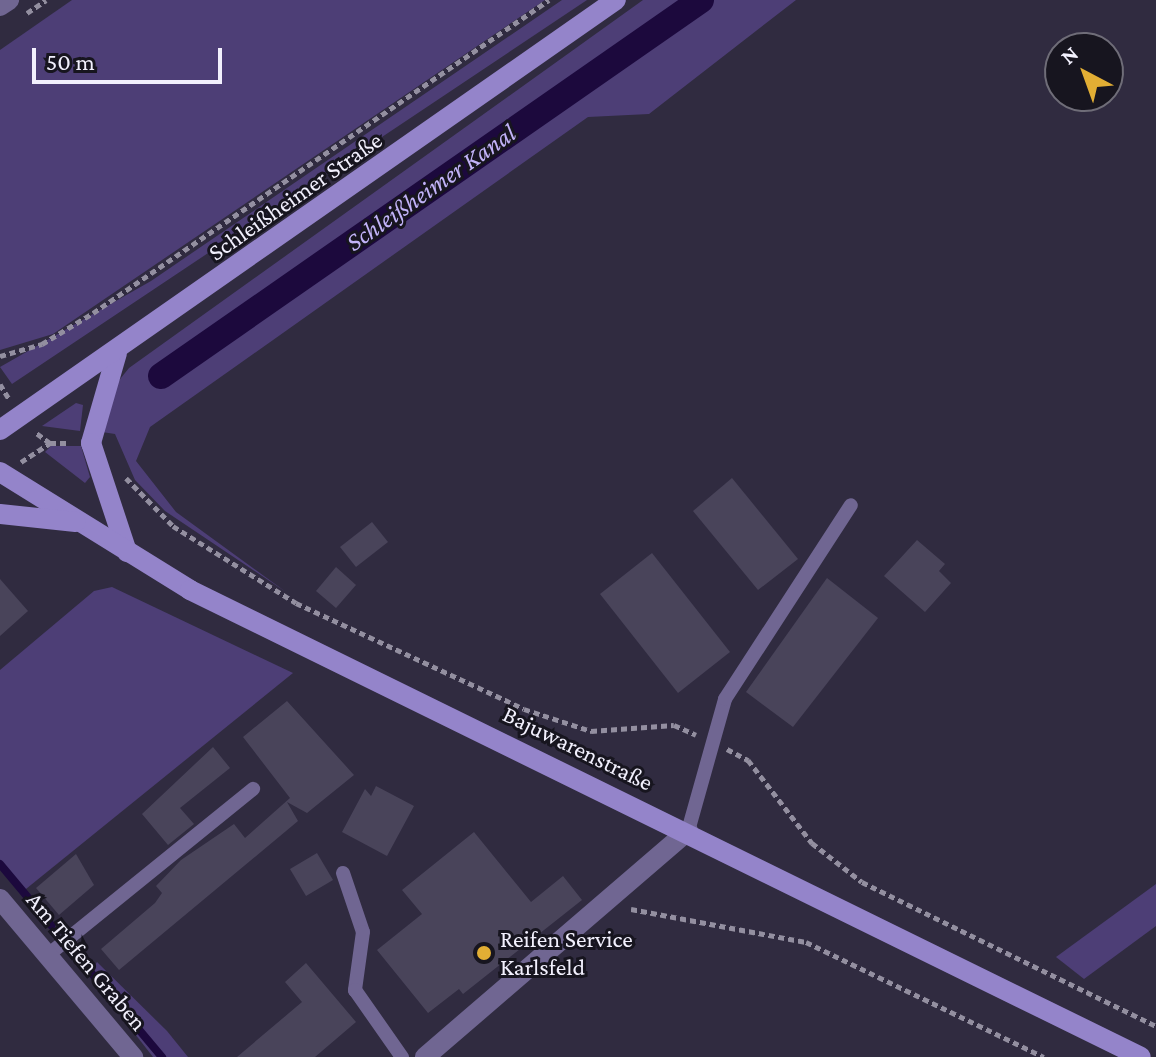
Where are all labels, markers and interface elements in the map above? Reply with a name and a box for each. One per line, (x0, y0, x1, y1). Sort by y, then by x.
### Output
scale bar (36, 32, 226, 82)
north arrow (1044, 32, 1124, 112)
text: N (1055, 41, 1083, 69)
text: 50 m (46, 48, 95, 75)
water label: Schleißheimer Kanal (340, 118, 522, 258)
street label: Schleißheimer Straße (203, 125, 387, 267)
street label: Bajuwarenstraße (498, 699, 658, 797)
street label: Am Tiefen Graben (21, 886, 153, 1036)
place label: Reifen Service Karlsfeld (500, 925, 633, 981)
marker: Reifen Service Karlsfeld (475, 944, 493, 962)

